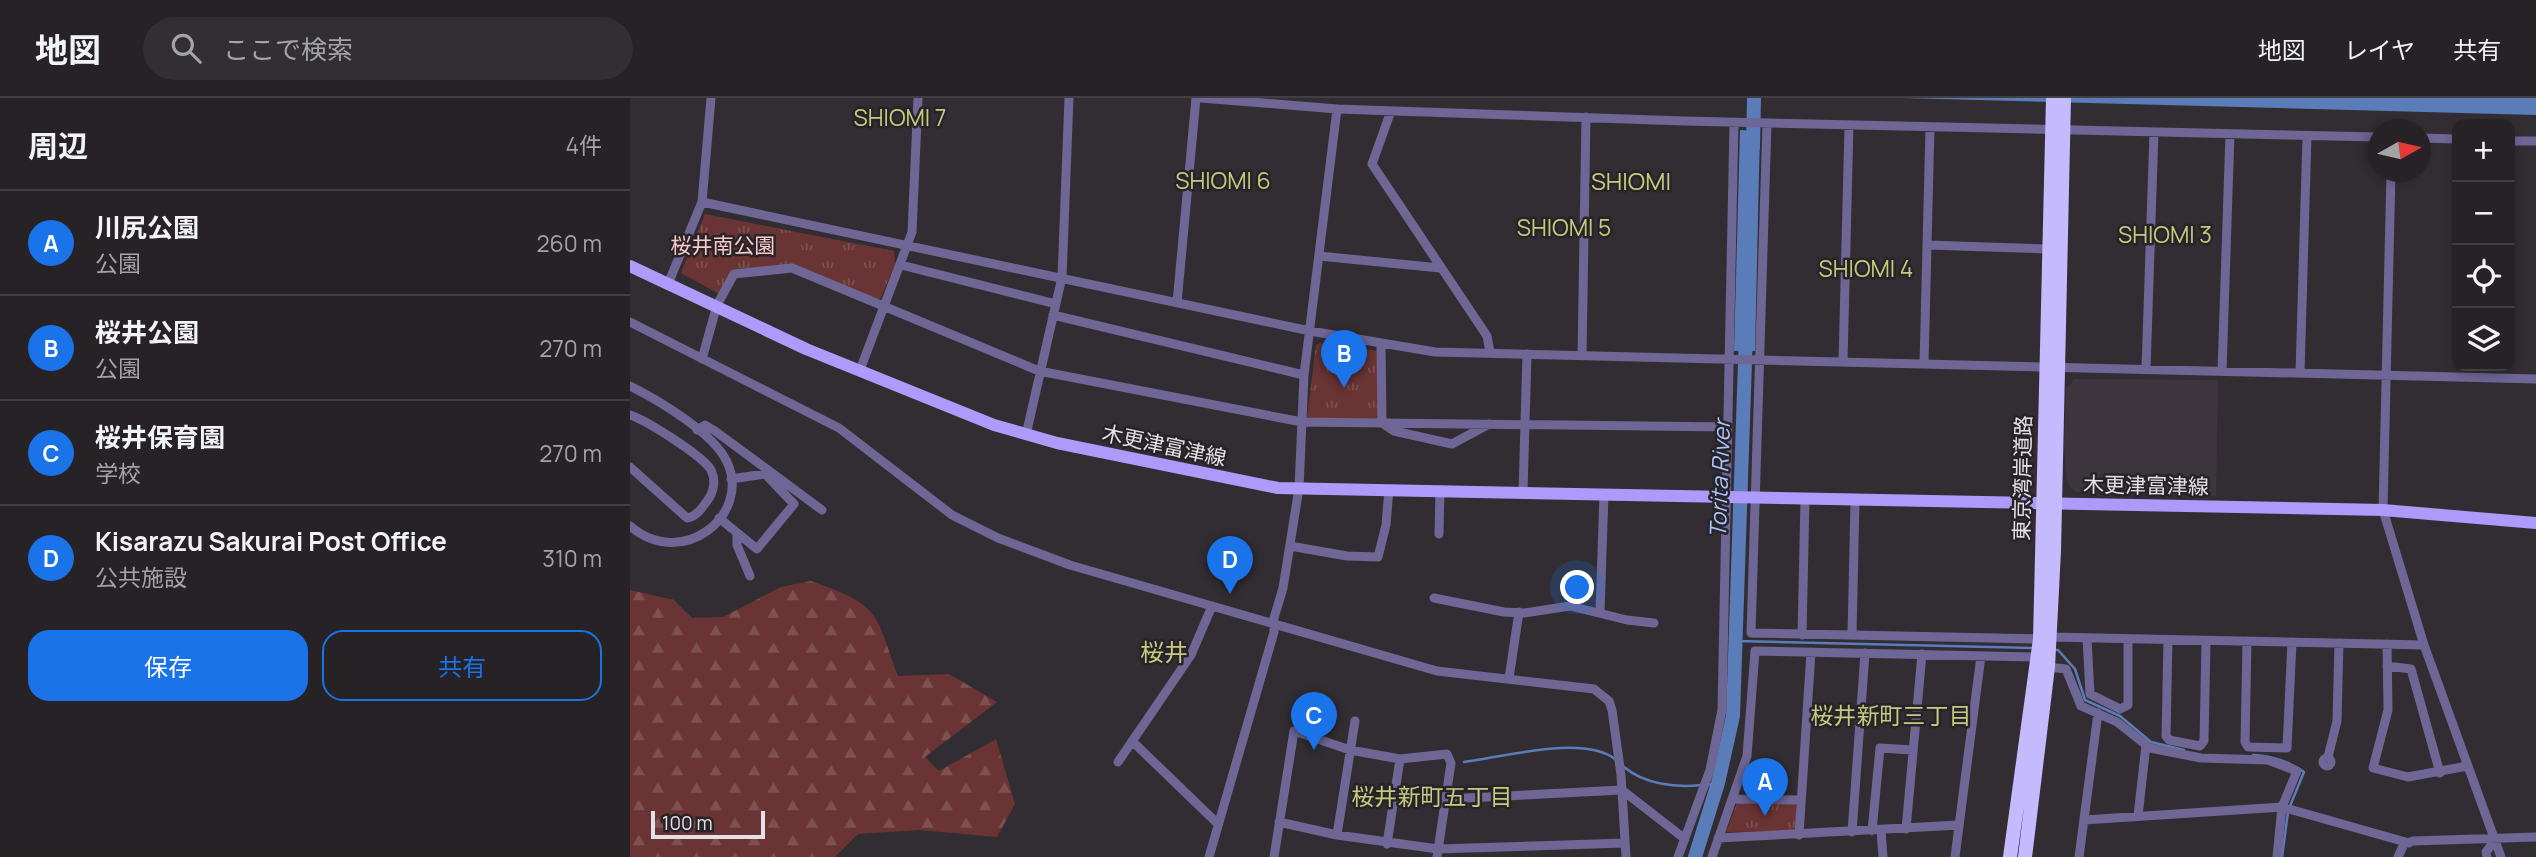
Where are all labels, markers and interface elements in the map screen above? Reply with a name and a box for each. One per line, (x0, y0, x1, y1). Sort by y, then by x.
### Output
search box (143, 17, 633, 80)
text: 地図 (35, 27, 101, 72)
icon: search (167, 29, 205, 67)
text: ここで検索 (223, 31, 353, 67)
text: 地図 (2258, 33, 2306, 66)
text: レイヤ (2344, 33, 2415, 66)
text: 共有 (2453, 33, 2501, 66)
district label: SHIOMI 7 (854, 101, 946, 133)
north arrow (2368, 119, 2431, 182)
map controls (2452, 119, 2515, 371)
button: + (2452, 119, 2515, 182)
text: 周辺 (28, 125, 88, 166)
text: 4件 (565, 129, 602, 161)
district label: SHIOMI 6 (1175, 164, 1271, 196)
district label: SHIOMI (1591, 164, 1671, 197)
button: − (2452, 182, 2515, 245)
text: 川尻公園 (95, 209, 199, 245)
district label: SHIOMI 5 (1517, 211, 1611, 243)
district label: SHIOMI 3 (2118, 218, 2212, 250)
text: A (43, 227, 59, 259)
text: 260 m (536, 227, 602, 259)
park label: 桜井南公園 (671, 231, 776, 259)
button: locate (2452, 245, 2515, 308)
text: 公園 (95, 247, 141, 279)
district label: SHIOMI 4 (1819, 252, 1913, 284)
button: layers (2452, 308, 2515, 371)
text: 桜井公園 (95, 314, 199, 350)
pin: B (1321, 330, 1367, 388)
text: B (44, 332, 58, 364)
text: 270 m (539, 332, 602, 364)
text: 公園 (95, 352, 141, 384)
street label: 東京湾岸道路 (2007, 415, 2037, 541)
water label: Torita River (1701, 416, 1737, 539)
street label: 木更津富津線 (1100, 418, 1229, 472)
text: 桜井保育園 (95, 419, 225, 455)
text: C (43, 437, 60, 469)
text: 270 m (539, 437, 602, 469)
text: 学校 (95, 457, 141, 489)
street label: 木更津富津線 (2083, 470, 2209, 500)
text: Kisarazu Sakurai Post Office (95, 523, 447, 559)
pin: D (1207, 536, 1253, 594)
text: D (43, 542, 59, 574)
text: 310 m (542, 542, 602, 574)
text: 公共施設 (95, 561, 187, 593)
your location (1560, 570, 1594, 604)
button: 保存 (28, 630, 308, 701)
button: 共有 (322, 630, 602, 701)
district label: 桜井 (1140, 635, 1188, 668)
pin: C (1291, 692, 1337, 750)
district label: 桜井新町三丁目 (1811, 699, 1972, 731)
pin: A (1742, 758, 1788, 816)
district label: 桜井新町五丁目 (1352, 780, 1513, 812)
scale bar (651, 808, 765, 840)
text: 100 m (662, 810, 713, 836)

